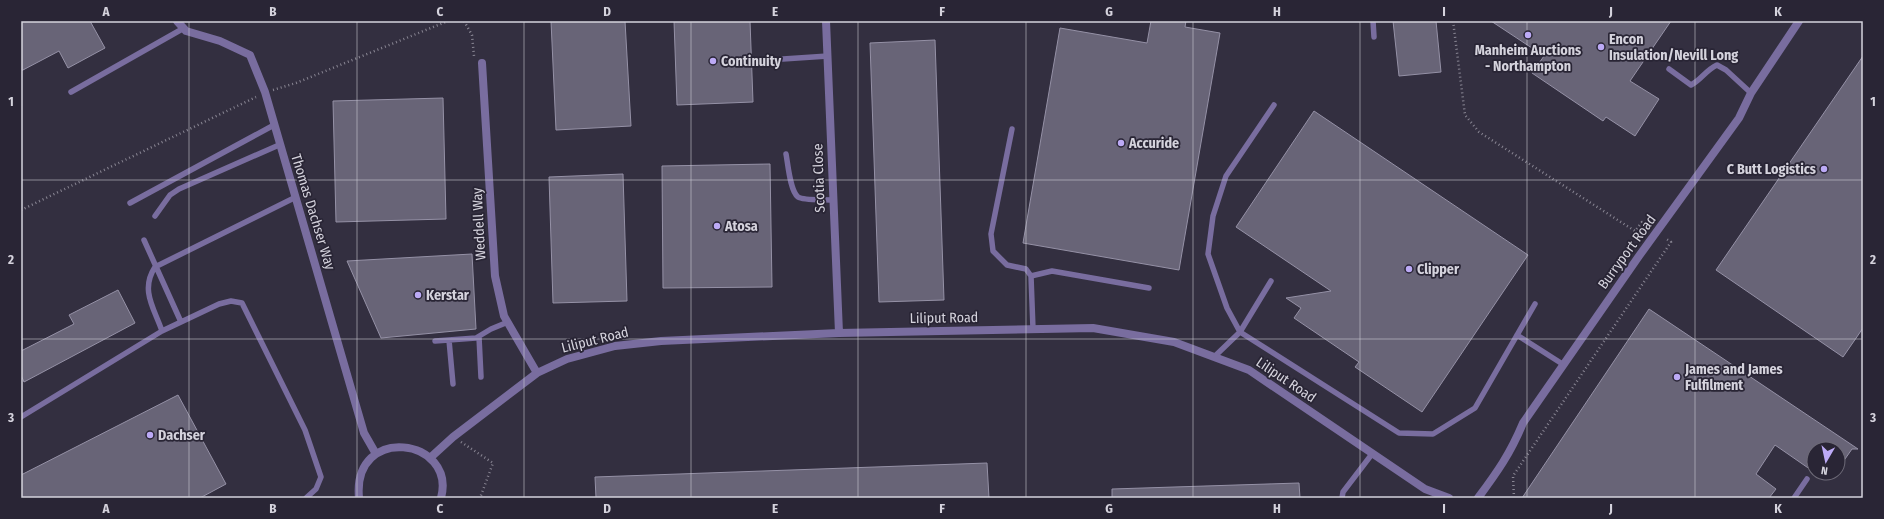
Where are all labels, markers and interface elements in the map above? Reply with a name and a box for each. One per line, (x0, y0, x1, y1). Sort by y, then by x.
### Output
text: A (101, 4, 110, 19)
text: B (269, 4, 277, 19)
text: C (437, 4, 444, 19)
text: D (603, 4, 611, 19)
text: E (772, 4, 778, 19)
text: F (939, 4, 945, 19)
text: G (1105, 4, 1113, 19)
text: H (1273, 4, 1281, 19)
text: I (1442, 4, 1446, 19)
text: J (1608, 4, 1613, 19)
text: K (1774, 4, 1782, 19)
marker: Manheim Auctions - Northampton (1523, 30, 1533, 40)
place label: Encon Insulation/Nevill Long (1609, 31, 1738, 64)
place label: Manheim Auctions - Northampton (1475, 42, 1581, 75)
marker: Encon Insulation/Nevill Long (1596, 42, 1606, 52)
place label: Continuity (721, 53, 782, 70)
marker: Continuity (708, 56, 718, 66)
text: 1 (8, 94, 14, 109)
text: 1 (1870, 94, 1876, 109)
place label: Accuride (1128, 135, 1179, 152)
marker: Accuride (1116, 138, 1126, 148)
street label: Scotia Close (809, 143, 829, 213)
street label: Thomas Dachser Way (287, 152, 339, 273)
place label: C Butt Logistics (1727, 161, 1816, 178)
marker: C Butt Logistics (1819, 164, 1829, 174)
street label: Weddell Way (469, 186, 489, 261)
street label: Burryport Road (1594, 212, 1660, 292)
place label: Atosa (724, 218, 758, 235)
marker: Atosa (712, 221, 722, 231)
text: 2 (7, 252, 14, 267)
text: 2 (1869, 252, 1876, 267)
place label: Clipper (1417, 261, 1460, 278)
marker: Clipper (1404, 264, 1414, 274)
place label: Kerstar (426, 287, 470, 304)
marker: Kerstar (413, 290, 423, 300)
street label: Liliput Road (910, 309, 978, 327)
street label: Liliput Road (560, 323, 630, 357)
street label: Liliput Road (1253, 354, 1319, 406)
place label: James and James Fulfilment (1684, 361, 1783, 394)
marker: James and James Fulfilment (1672, 372, 1682, 382)
text: 3 (7, 410, 14, 425)
text: 3 (1869, 410, 1876, 425)
place label: Dachser (158, 427, 206, 444)
marker: Dachser (145, 430, 155, 440)
north arrow (1806, 441, 1846, 481)
text: N (1820, 463, 1829, 477)
text: A (101, 501, 110, 516)
text: B (269, 501, 277, 516)
text: C (437, 501, 444, 516)
text: D (603, 501, 611, 516)
text: E (772, 501, 778, 516)
text: F (939, 501, 945, 516)
text: G (1105, 501, 1113, 516)
text: H (1273, 501, 1281, 516)
text: I (1442, 501, 1446, 516)
text: J (1608, 501, 1613, 516)
text: K (1774, 501, 1782, 516)

